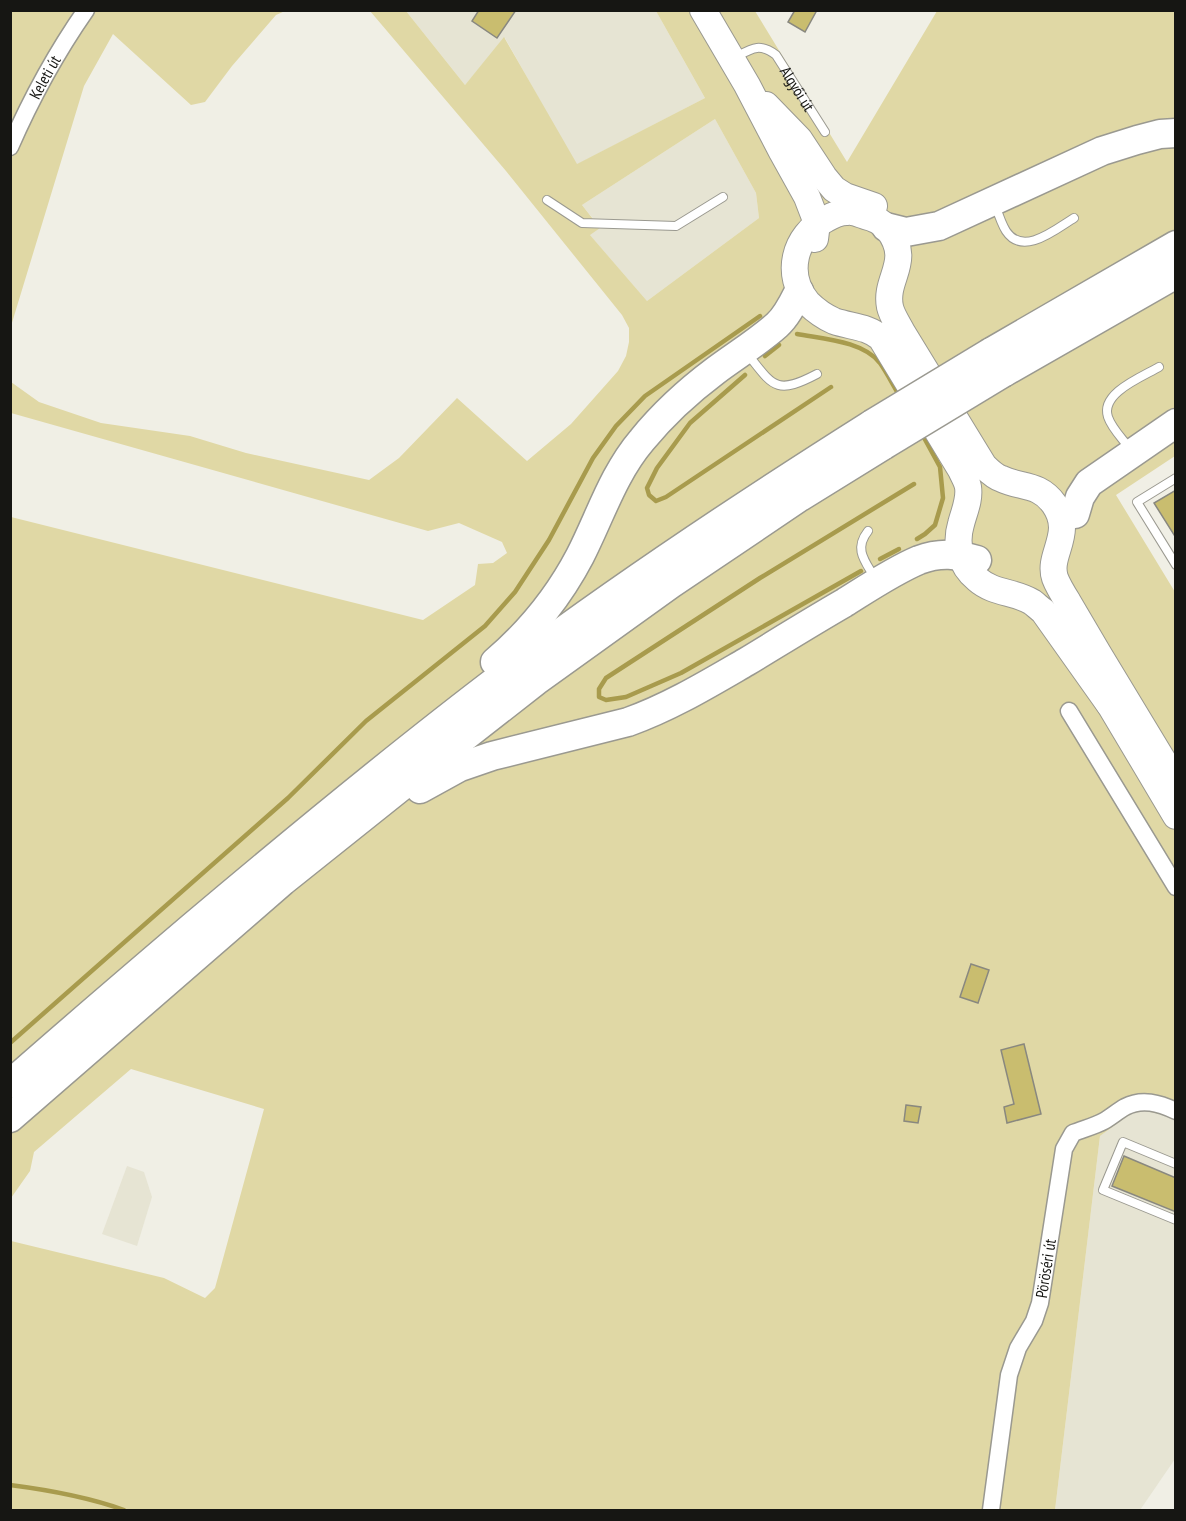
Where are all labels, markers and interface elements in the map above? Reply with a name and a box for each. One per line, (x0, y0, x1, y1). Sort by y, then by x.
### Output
street label: Keleti út (25, 51, 65, 102)
street label: Algyői út (776, 63, 820, 115)
street label: Pöröséri út (1031, 1237, 1060, 1299)

